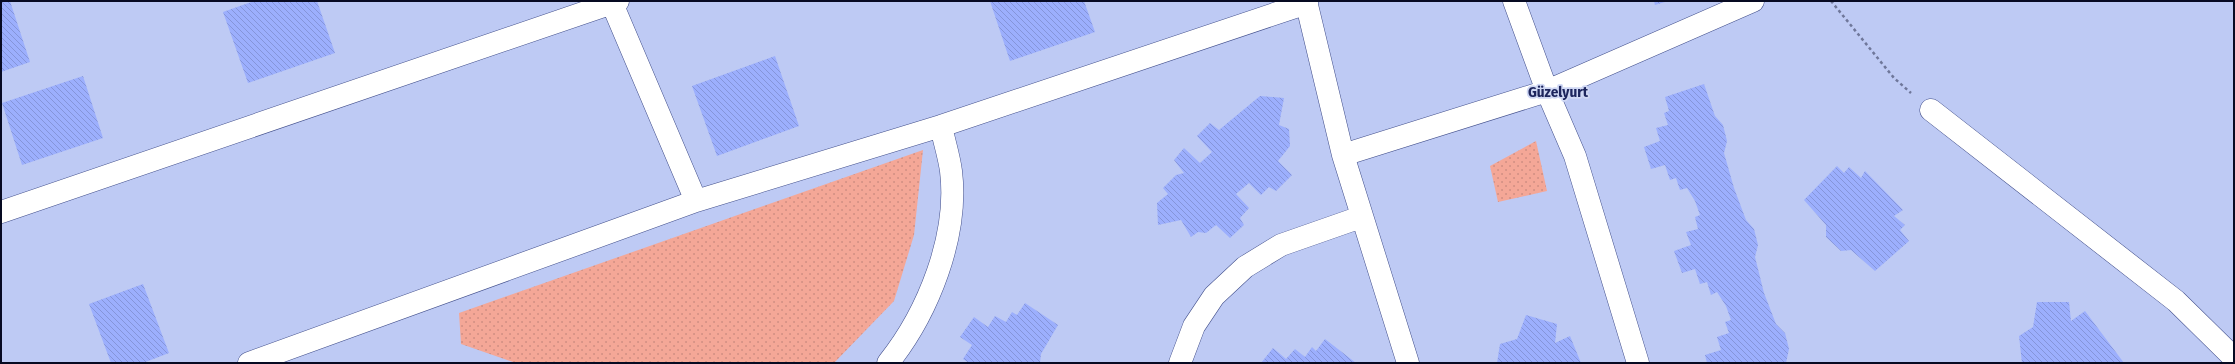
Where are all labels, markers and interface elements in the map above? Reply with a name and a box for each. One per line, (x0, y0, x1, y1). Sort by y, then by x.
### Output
district label: Güzelyurt (1528, 83, 1589, 101)

